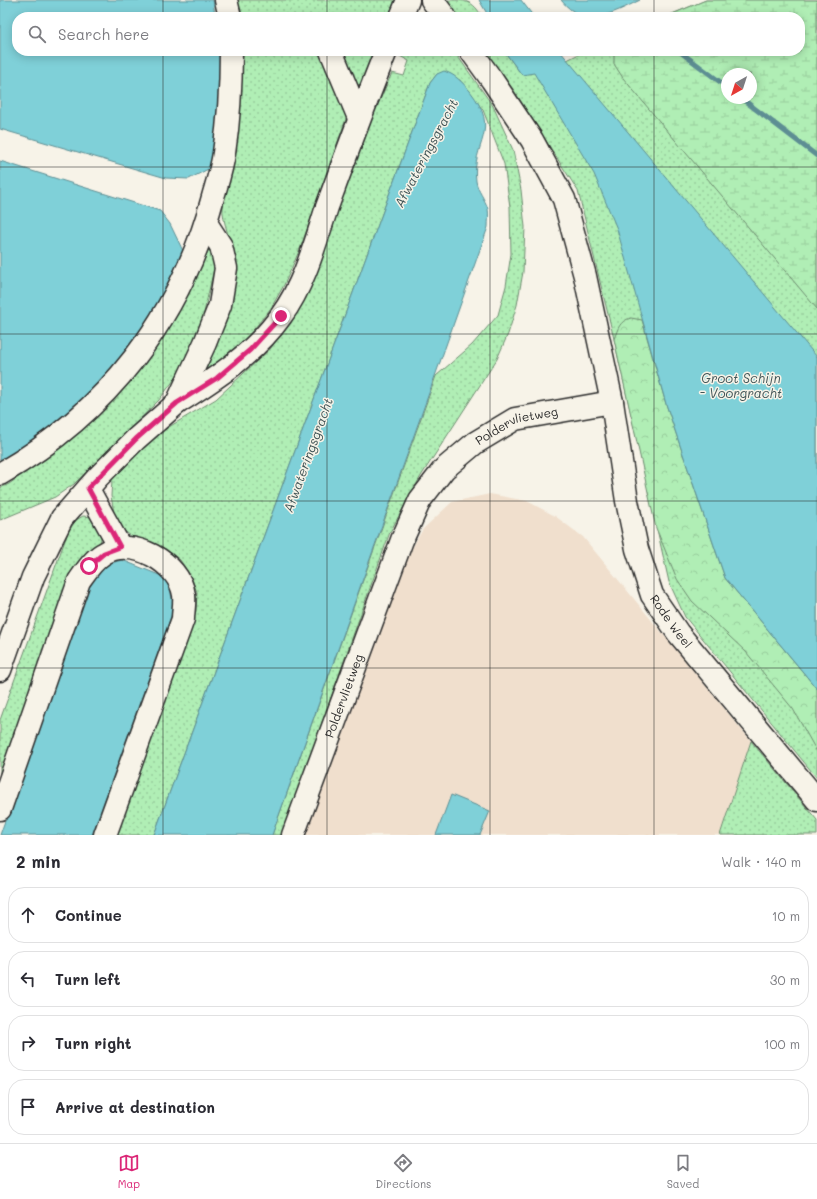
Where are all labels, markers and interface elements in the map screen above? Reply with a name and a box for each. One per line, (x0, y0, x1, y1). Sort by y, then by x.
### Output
search box (12, 12, 805, 56)
icon: search (26, 23, 48, 45)
text: Search here (58, 24, 149, 44)
north arrow (721, 68, 757, 104)
water label: Afwateringsgracht (390, 96, 461, 210)
route end (272, 307, 290, 325)
water label: Groot Schijn - Voorgracht (699, 369, 783, 401)
water label: Afwateringsgracht (279, 395, 336, 514)
street label: Poldervlietweg (472, 403, 559, 448)
route start (80, 557, 98, 575)
street label: Rode Weel (647, 591, 696, 651)
street label: Poldervlietweg (321, 652, 366, 740)
text: 2 min (16, 850, 61, 872)
text: Walk · 140 m (721, 853, 801, 870)
icon: ahead (17, 904, 39, 926)
text: Continue (55, 905, 122, 925)
text: 10 m (772, 907, 800, 924)
icon: left (17, 968, 39, 990)
text: Turn left (55, 969, 120, 989)
text: 30 m (770, 971, 800, 988)
icon: right (17, 1032, 39, 1054)
text: Turn right (55, 1033, 132, 1053)
text: 100 m (764, 1035, 800, 1052)
icon: arrive (17, 1096, 39, 1118)
text: Arrive at destination (55, 1097, 215, 1117)
tab: Map (118, 1152, 140, 1191)
tab: Directions (375, 1152, 431, 1191)
tab: Saved (667, 1152, 699, 1191)

